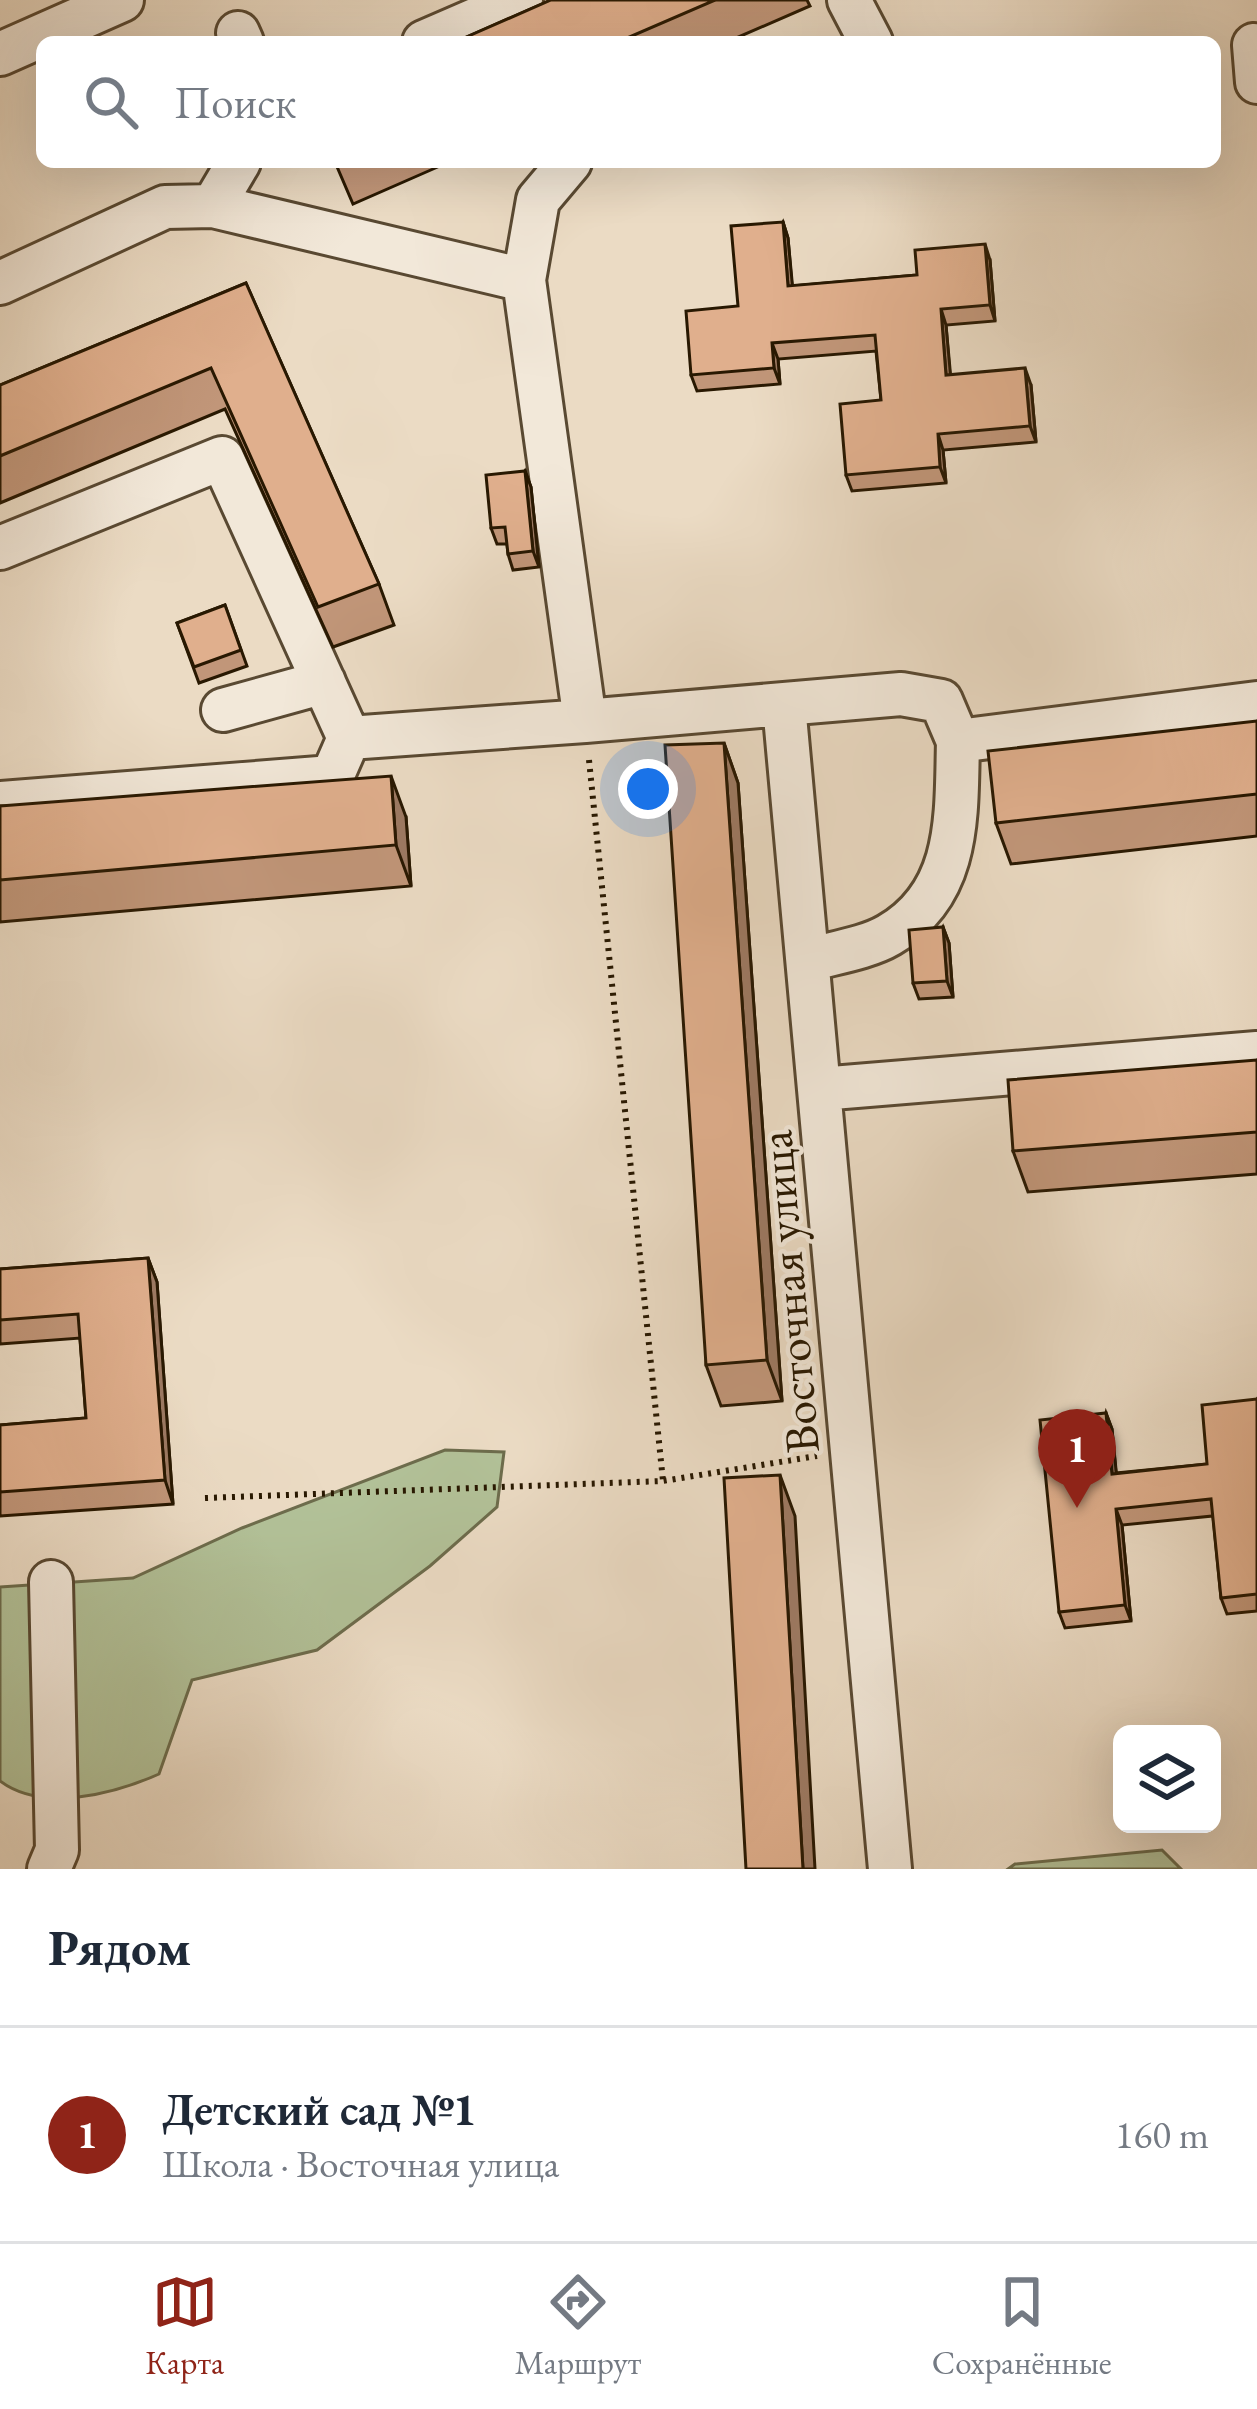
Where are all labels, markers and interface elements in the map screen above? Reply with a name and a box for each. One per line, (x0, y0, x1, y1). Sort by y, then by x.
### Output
search box (36, 36, 1221, 168)
icon: search (78, 69, 144, 135)
text: Поиск (174, 73, 296, 131)
your location (618, 759, 678, 819)
street label: Восточная улица (743, 1127, 833, 1456)
pin: 1 (1038, 1409, 1116, 1508)
map controls (1113, 1725, 1221, 1833)
button: layers (1113, 1725, 1221, 1833)
text: Рядом (48, 1914, 191, 1980)
text: Детский сад №1 (162, 2080, 476, 2138)
text: 1 (77, 2109, 97, 2160)
text: 160 m (1115, 2109, 1209, 2160)
text: Школа · Восточная улица (162, 2138, 559, 2189)
tab: Карта (145, 2269, 224, 2384)
tab: Маршрут (515, 2269, 641, 2384)
tab: Сохранённые (932, 2269, 1112, 2384)

